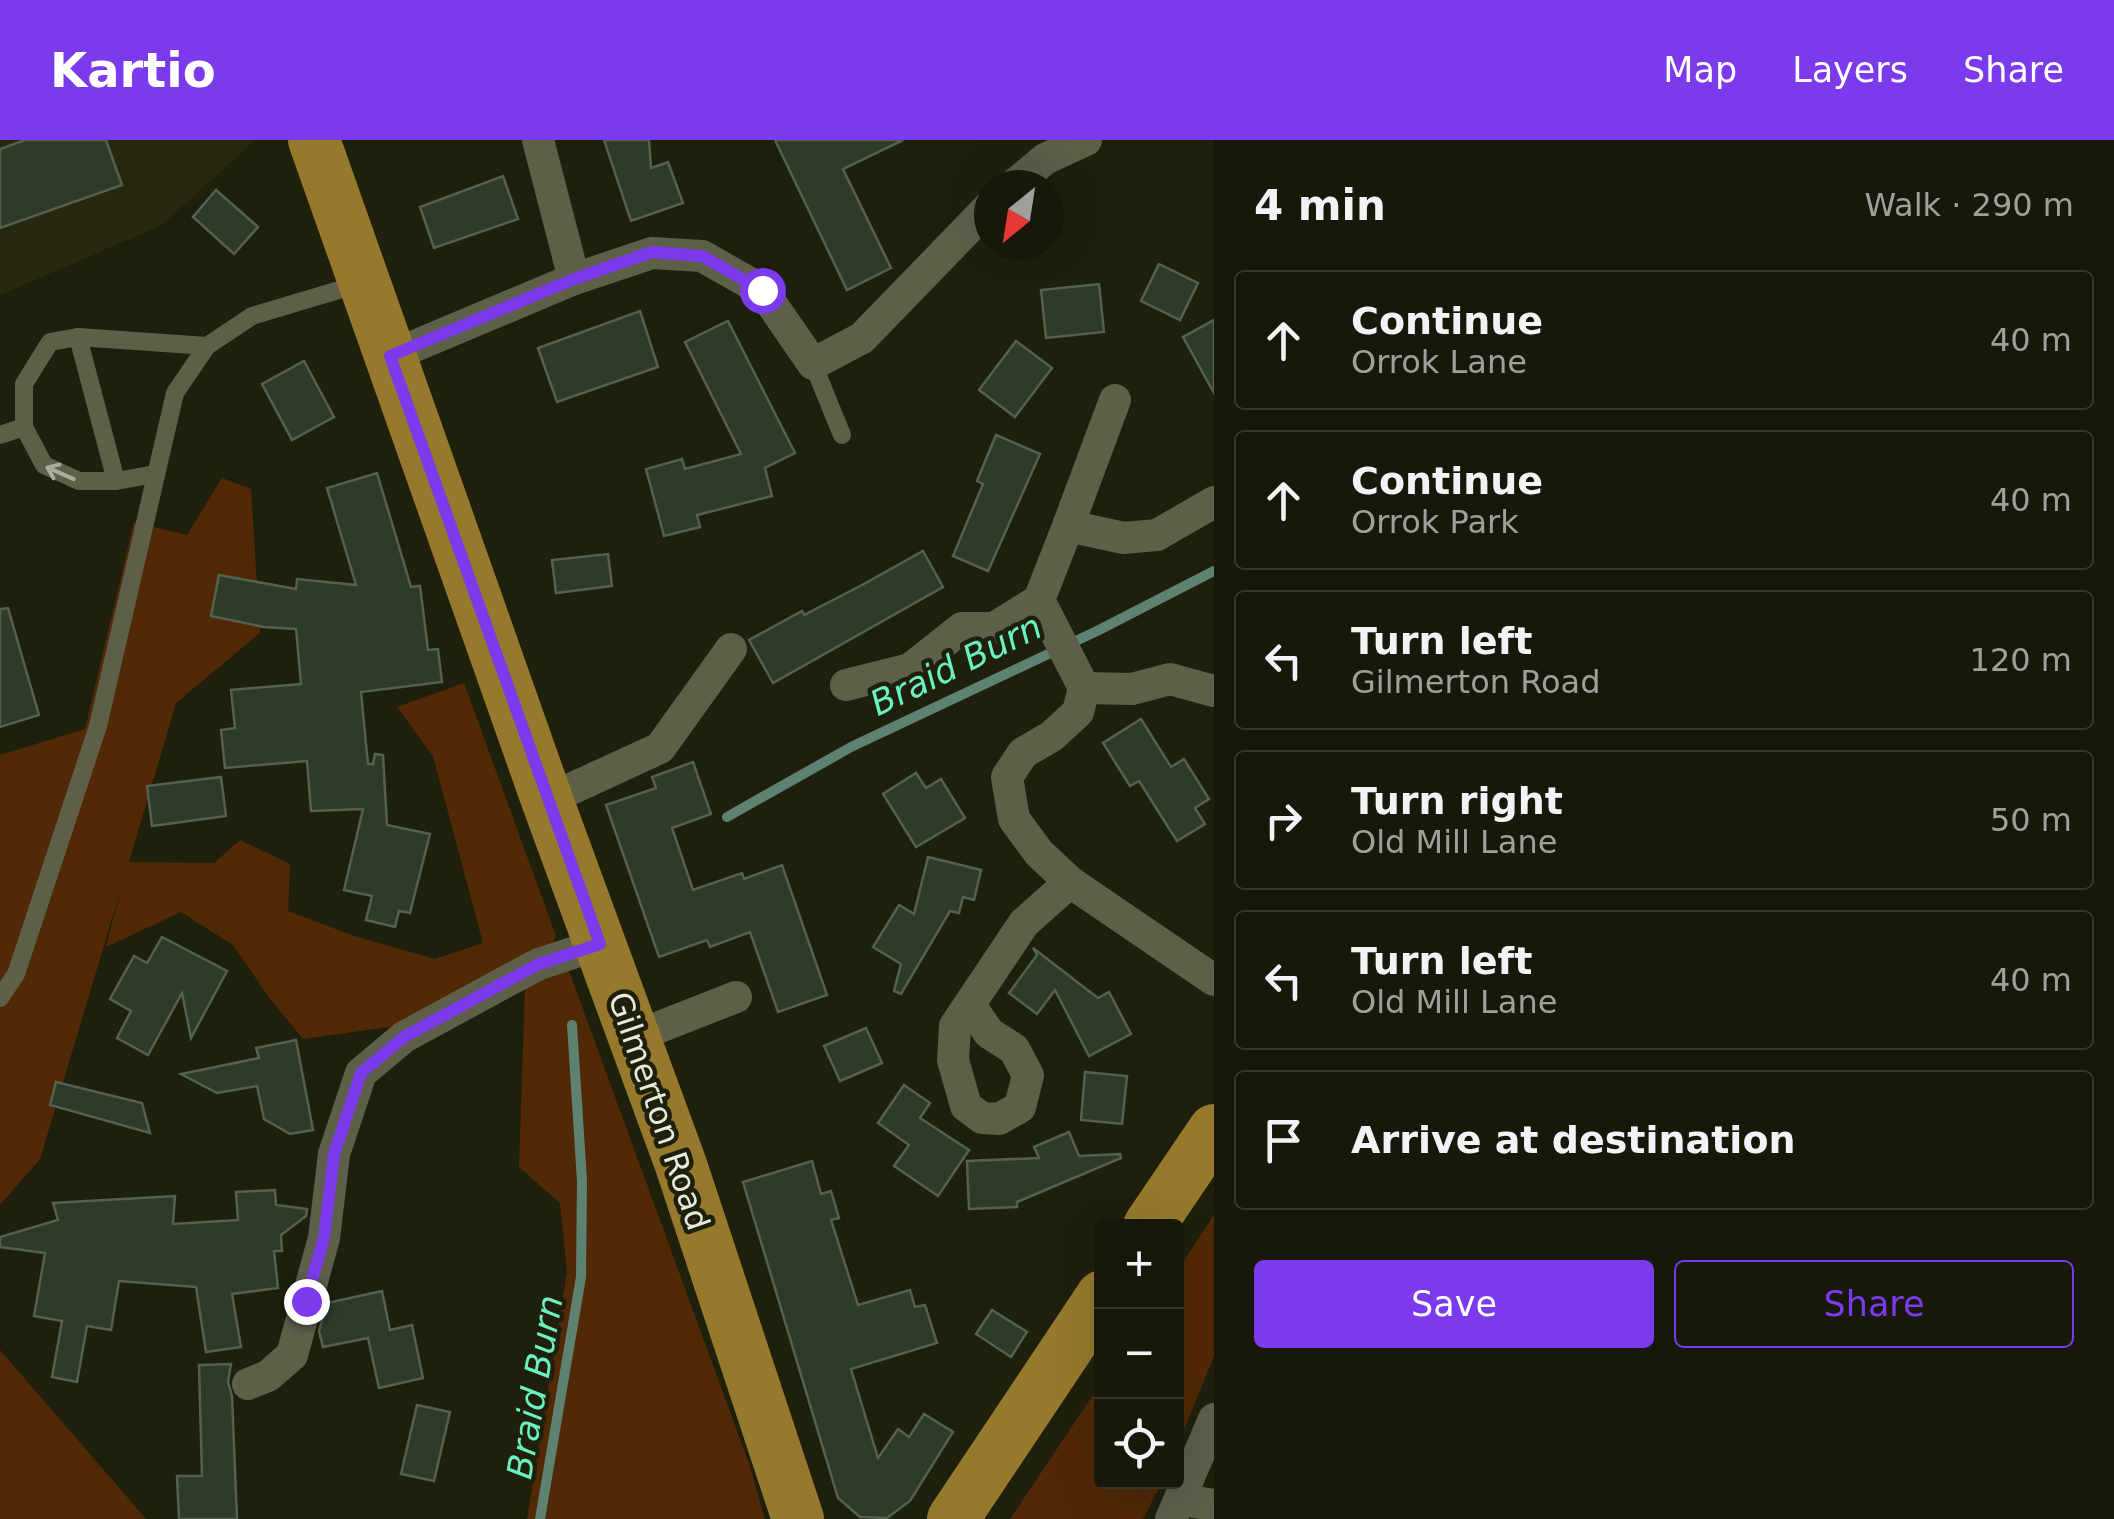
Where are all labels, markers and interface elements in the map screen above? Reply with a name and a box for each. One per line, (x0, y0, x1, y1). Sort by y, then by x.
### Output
text: Kartio (50, 42, 216, 98)
text: Map (1663, 50, 1737, 90)
text: Layers (1792, 50, 1908, 90)
text: Share (1963, 50, 2064, 90)
north arrow (974, 170, 1064, 260)
text: 4 min (1254, 181, 1386, 230)
text: Walk · 290 m (1864, 186, 2074, 224)
route start (740, 268, 786, 314)
text: Continue (1351, 299, 1543, 343)
icon: ahead (1256, 313, 1311, 368)
text: 40 m (1990, 321, 2072, 359)
text: Orrok Lane (1351, 343, 1527, 381)
text: Continue (1351, 459, 1543, 503)
one-way arrow (45, 463, 76, 481)
icon: ahead (1256, 473, 1311, 528)
text: 40 m (1990, 481, 2072, 519)
text: Orrok Park (1351, 503, 1519, 541)
water label: Braid Burn (864, 606, 1048, 724)
text: Turn left (1351, 619, 1532, 663)
icon: left (1256, 633, 1311, 688)
text: 120 m (1970, 641, 2072, 679)
text: Gilmerton Road (1351, 663, 1600, 701)
text: Turn right (1351, 779, 1563, 823)
icon: right (1256, 793, 1311, 848)
text: 50 m (1990, 801, 2072, 839)
text: Old Mill Lane (1351, 823, 1557, 861)
text: Turn left (1351, 939, 1532, 983)
icon: left (1256, 953, 1311, 1008)
text: 40 m (1990, 961, 2072, 999)
text: Old Mill Lane (1351, 983, 1557, 1021)
street label: Gilmerton Road (600, 987, 718, 1235)
icon: arrive (1256, 1113, 1311, 1168)
text: Arrive at destination (1351, 1118, 1796, 1162)
map controls (1094, 1219, 1184, 1489)
button: + (1094, 1219, 1184, 1309)
button: Save (1254, 1260, 1654, 1348)
button: Share (1674, 1260, 2074, 1348)
route end (284, 1279, 330, 1325)
water label: Braid Burn (499, 1292, 571, 1482)
button: − (1094, 1309, 1184, 1399)
button: locate (1094, 1399, 1184, 1489)

